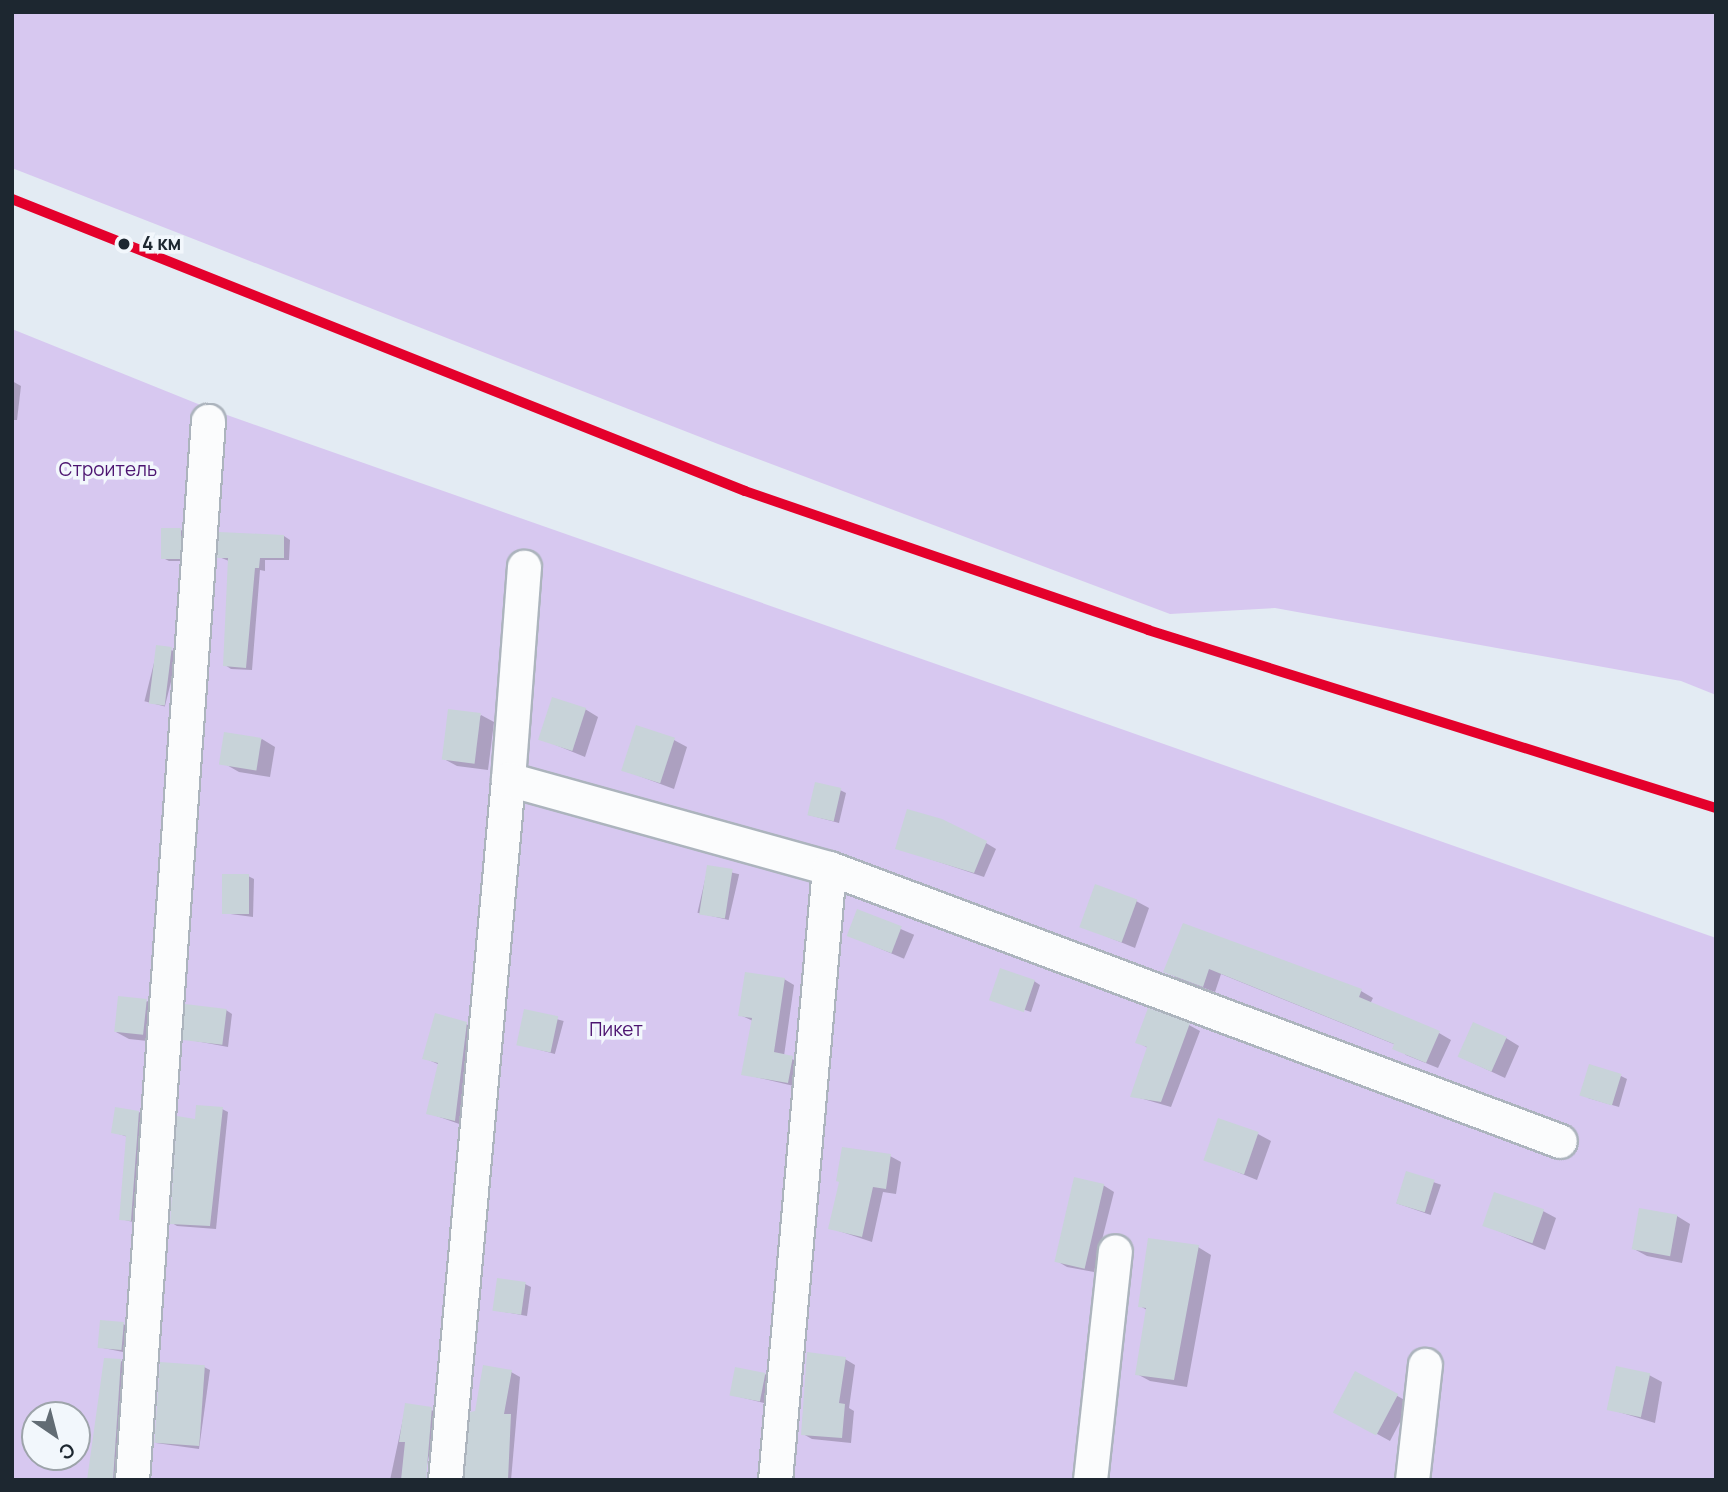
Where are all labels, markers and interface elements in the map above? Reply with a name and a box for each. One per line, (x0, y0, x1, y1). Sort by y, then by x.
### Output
marker: 4 км (113, 233, 135, 255)
place label: 4 км (142, 233, 181, 255)
park label: Строитель (59, 459, 157, 481)
park label: Пикет (589, 1019, 643, 1041)
north arrow (21, 1401, 91, 1471)
text: С (54, 1437, 80, 1466)

